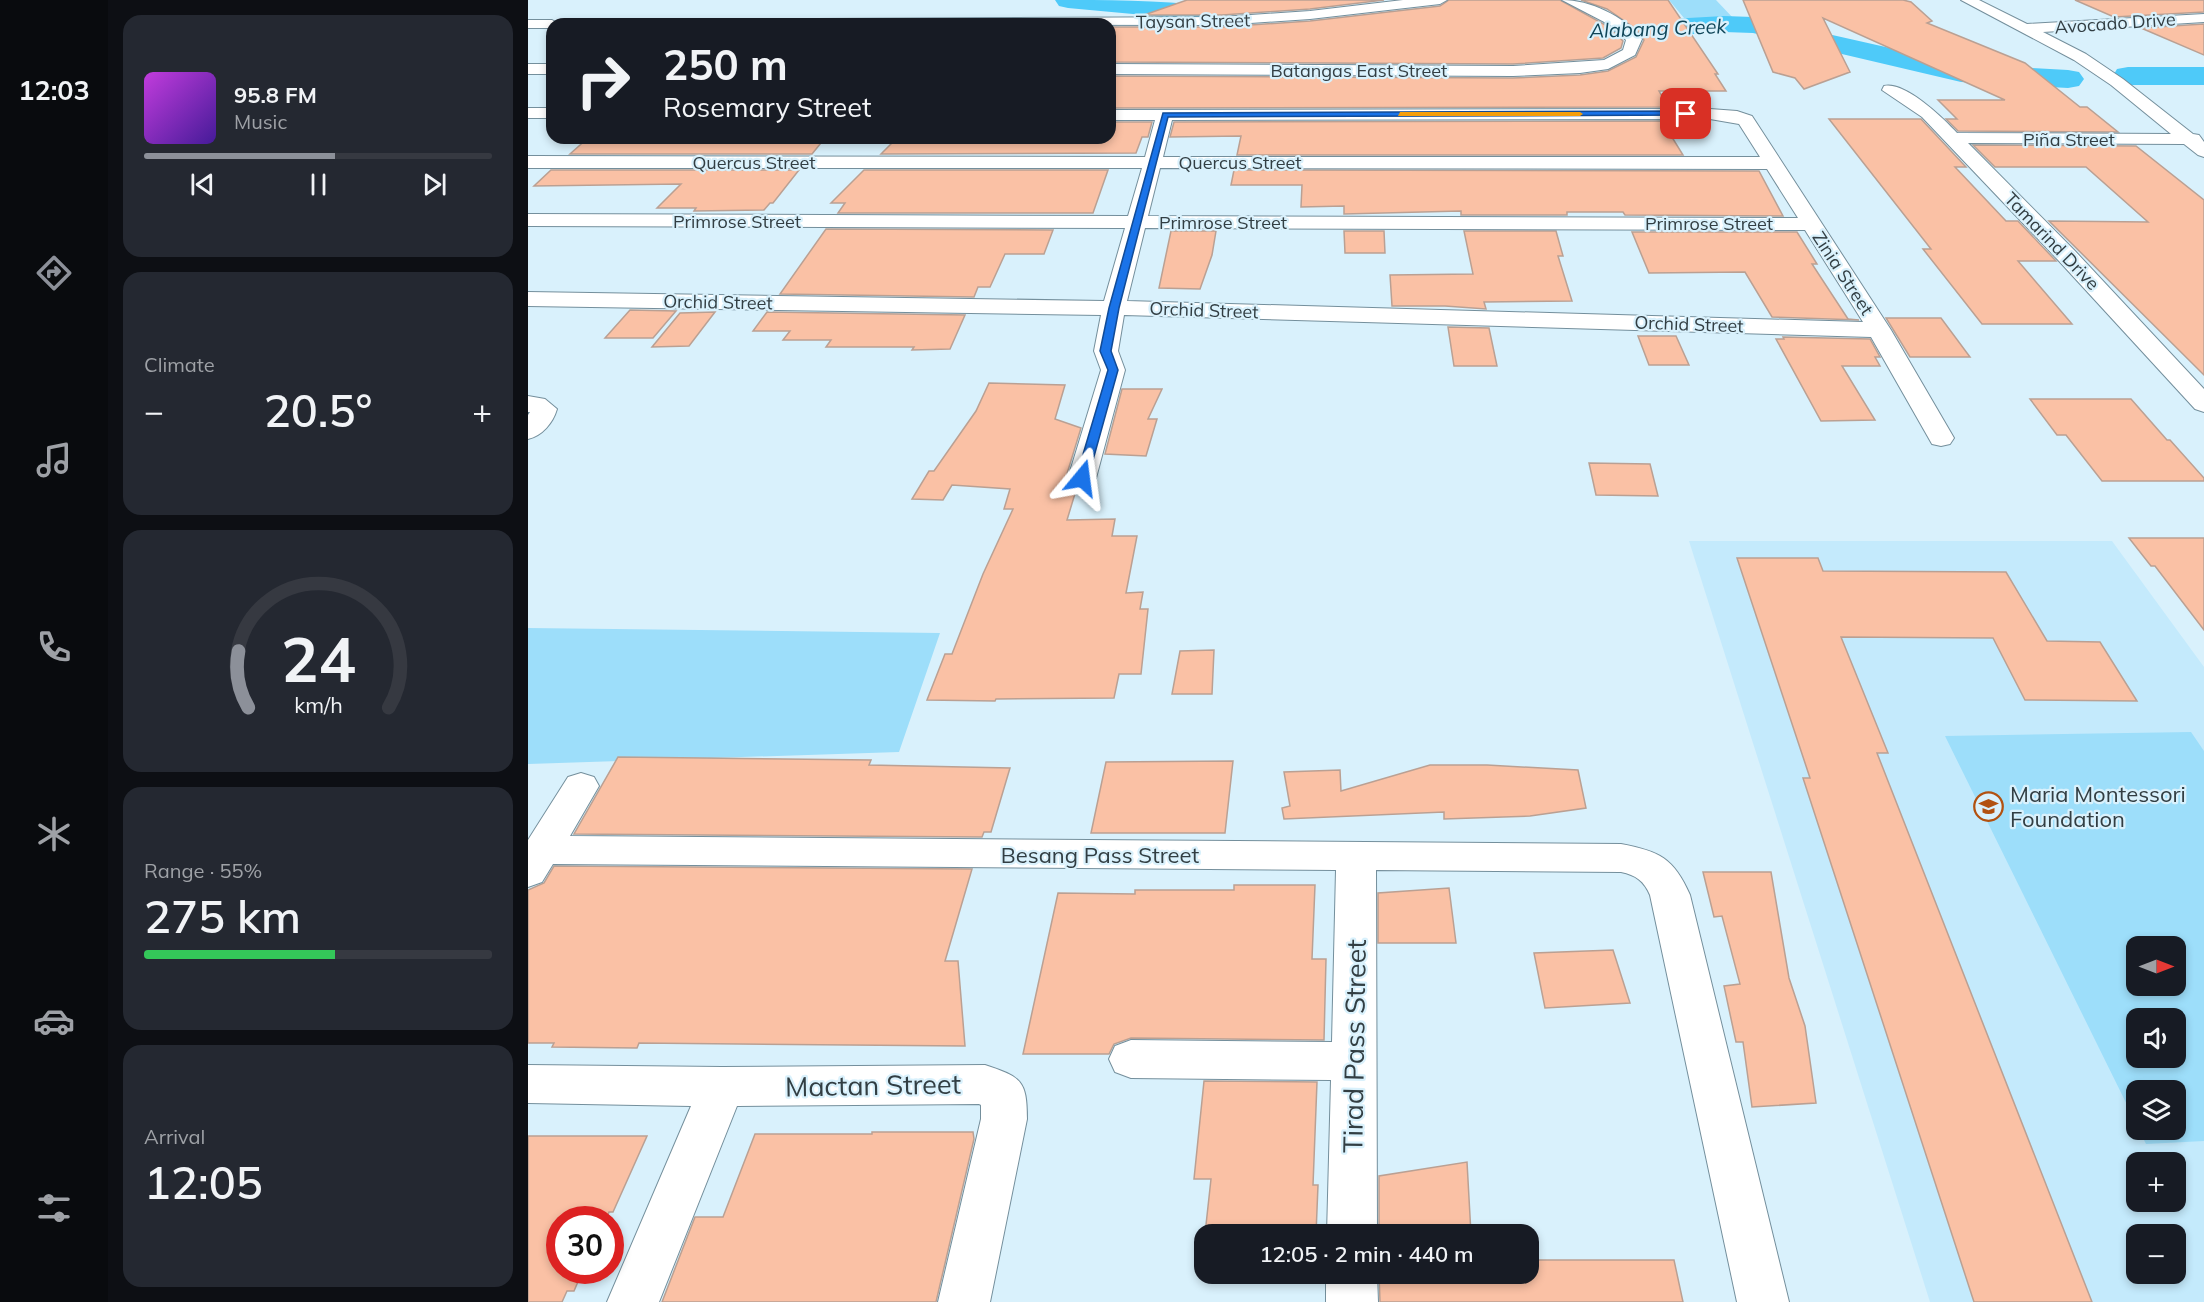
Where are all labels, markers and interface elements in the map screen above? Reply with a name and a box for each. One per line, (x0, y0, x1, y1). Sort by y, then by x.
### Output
street label: Avocado Drive (2054, 7, 2176, 39)
street label: Taysan Street (1136, 9, 1250, 33)
water label: Alabang Creek (1588, 13, 1728, 43)
text: 250 m (663, 38, 788, 91)
icon: right (564, 42, 642, 120)
street label: Batangas East Street (1271, 59, 1447, 82)
text: 12:03 (18, 73, 90, 107)
text: 95.8 FM (234, 81, 317, 109)
pin (1660, 88, 1711, 139)
text: Rosemary Street (663, 90, 871, 124)
icon: arrive (1669, 97, 1702, 130)
text: Music (234, 109, 287, 134)
street label: Piña Street (2023, 128, 2115, 151)
street label: Quercus Street (692, 151, 816, 174)
street label: Quercus Street (1178, 151, 1302, 174)
icon: previous (186, 168, 219, 201)
icon: pause (302, 168, 335, 201)
icon: next (418, 168, 451, 201)
street label: Tamarind Drive (2000, 187, 2104, 295)
street label: Primrose Street (673, 210, 801, 233)
street label: Primrose Street (1159, 211, 1287, 234)
street label: Primrose Street (1645, 212, 1773, 235)
street label: Zinia Street (1807, 227, 1879, 319)
icon: directions (33, 252, 75, 294)
street label: Orchid Street (663, 290, 773, 314)
street label: Orchid Street (1149, 297, 1259, 323)
street label: Orchid Street (1634, 311, 1744, 337)
text: Climate (144, 352, 215, 377)
text: 20.5° (264, 382, 372, 438)
text: − (144, 390, 164, 431)
text: + (472, 390, 492, 431)
icon: music (33, 439, 75, 481)
position arrow (1050, 446, 1114, 510)
text: 24 (281, 619, 355, 698)
icon: phone (33, 626, 75, 668)
text: km/h (294, 691, 342, 718)
place label: Maria Montessori Foundation (2010, 780, 2186, 833)
school or university icon: Maria Montessori Foundation (1973, 791, 2005, 823)
icon: climate (33, 813, 75, 855)
street label: Besang Pass Street (1001, 841, 1199, 869)
text: Range · 55% (144, 858, 262, 883)
text: 275 km (144, 888, 301, 944)
north arrow (2126, 936, 2186, 996)
map controls (2126, 936, 2186, 1284)
street label: Tirad Pass Street (1335, 939, 1373, 1153)
icon: car (33, 1000, 75, 1042)
button: sound (2126, 1008, 2186, 1068)
street label: Mactan Street (785, 1066, 961, 1104)
button: layers (2126, 1080, 2186, 1140)
text: Arrival (144, 1124, 205, 1149)
button: + (2126, 1152, 2186, 1212)
text: 12:05 (144, 1154, 263, 1210)
icon: filters (33, 1187, 75, 1229)
speed limit sign: 30 (546, 1206, 624, 1284)
button: − (2126, 1224, 2186, 1284)
text: 12:05 · 2 min · 440 m (1259, 1240, 1474, 1268)

